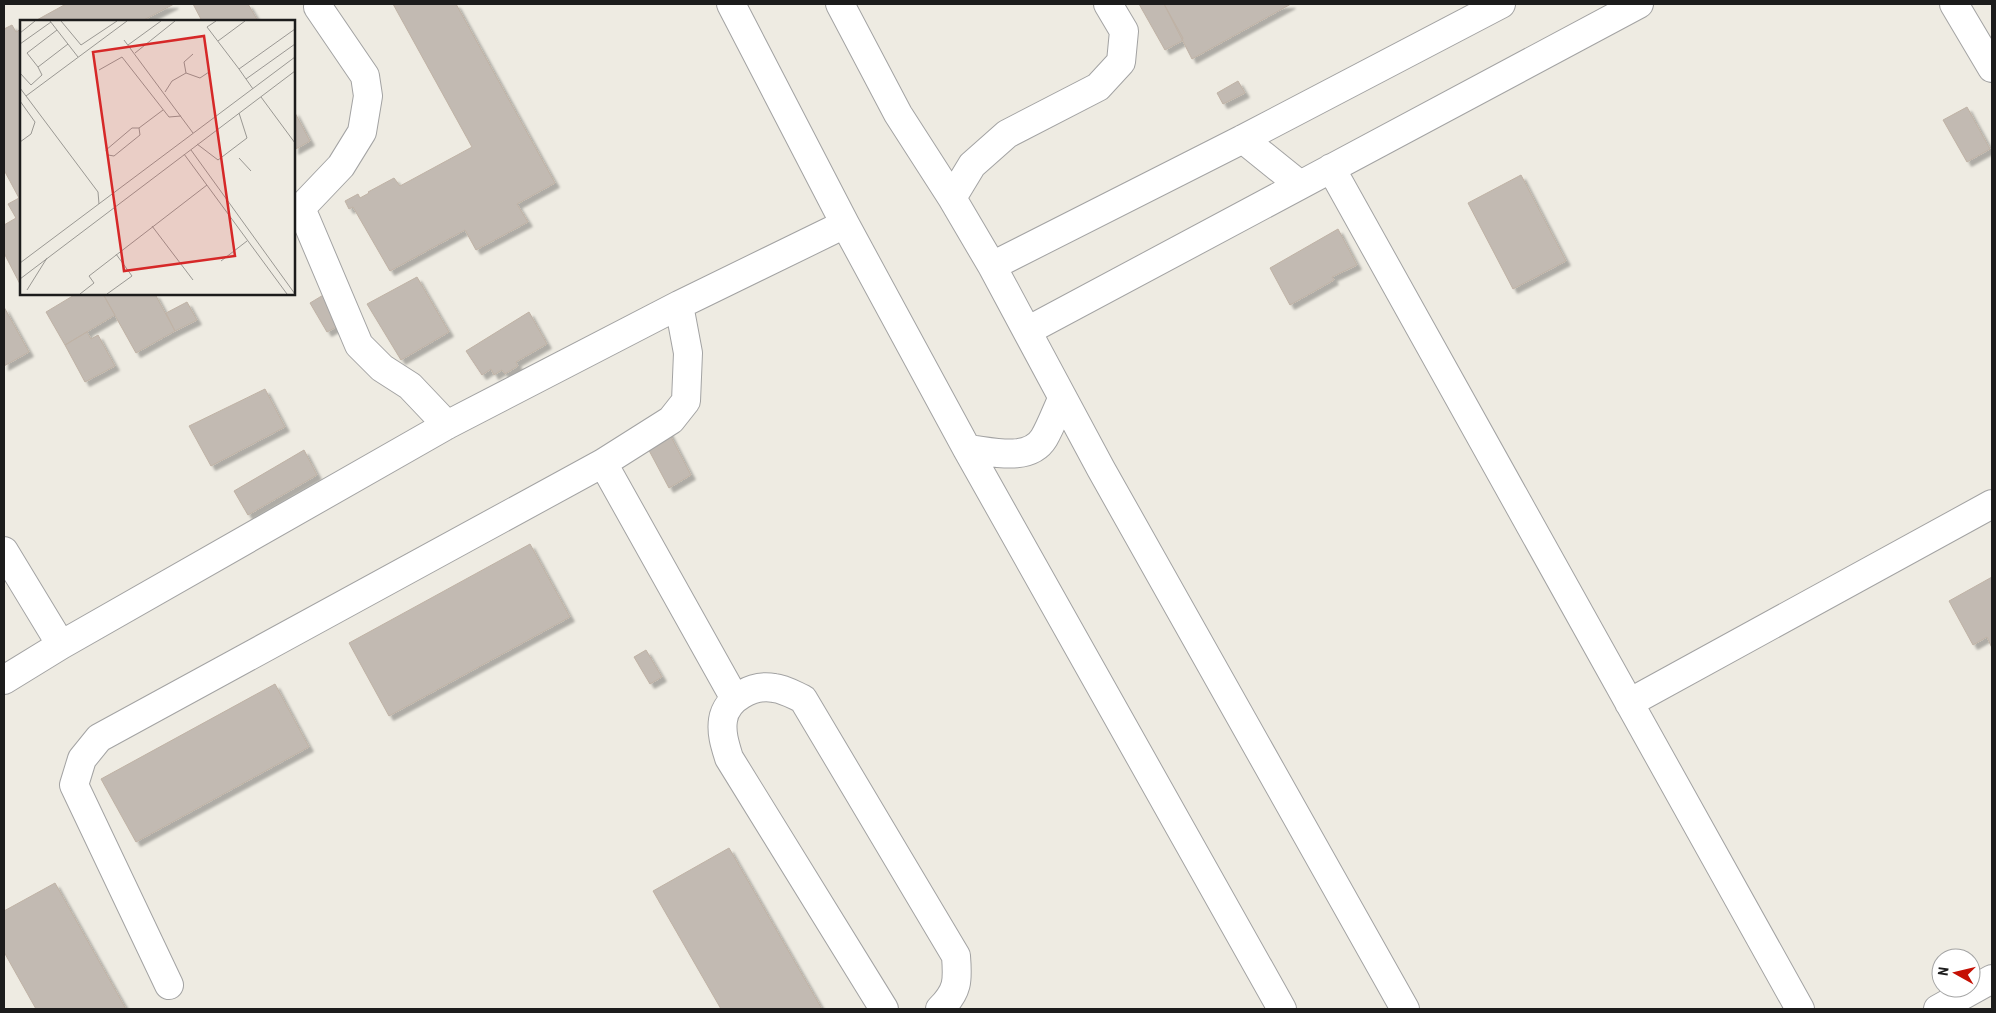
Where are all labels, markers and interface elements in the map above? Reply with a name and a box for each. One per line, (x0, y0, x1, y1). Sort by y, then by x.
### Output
inset map (20, 20, 295, 295)
north arrow (1931, 948, 1981, 998)
text: N (1935, 966, 1952, 977)

